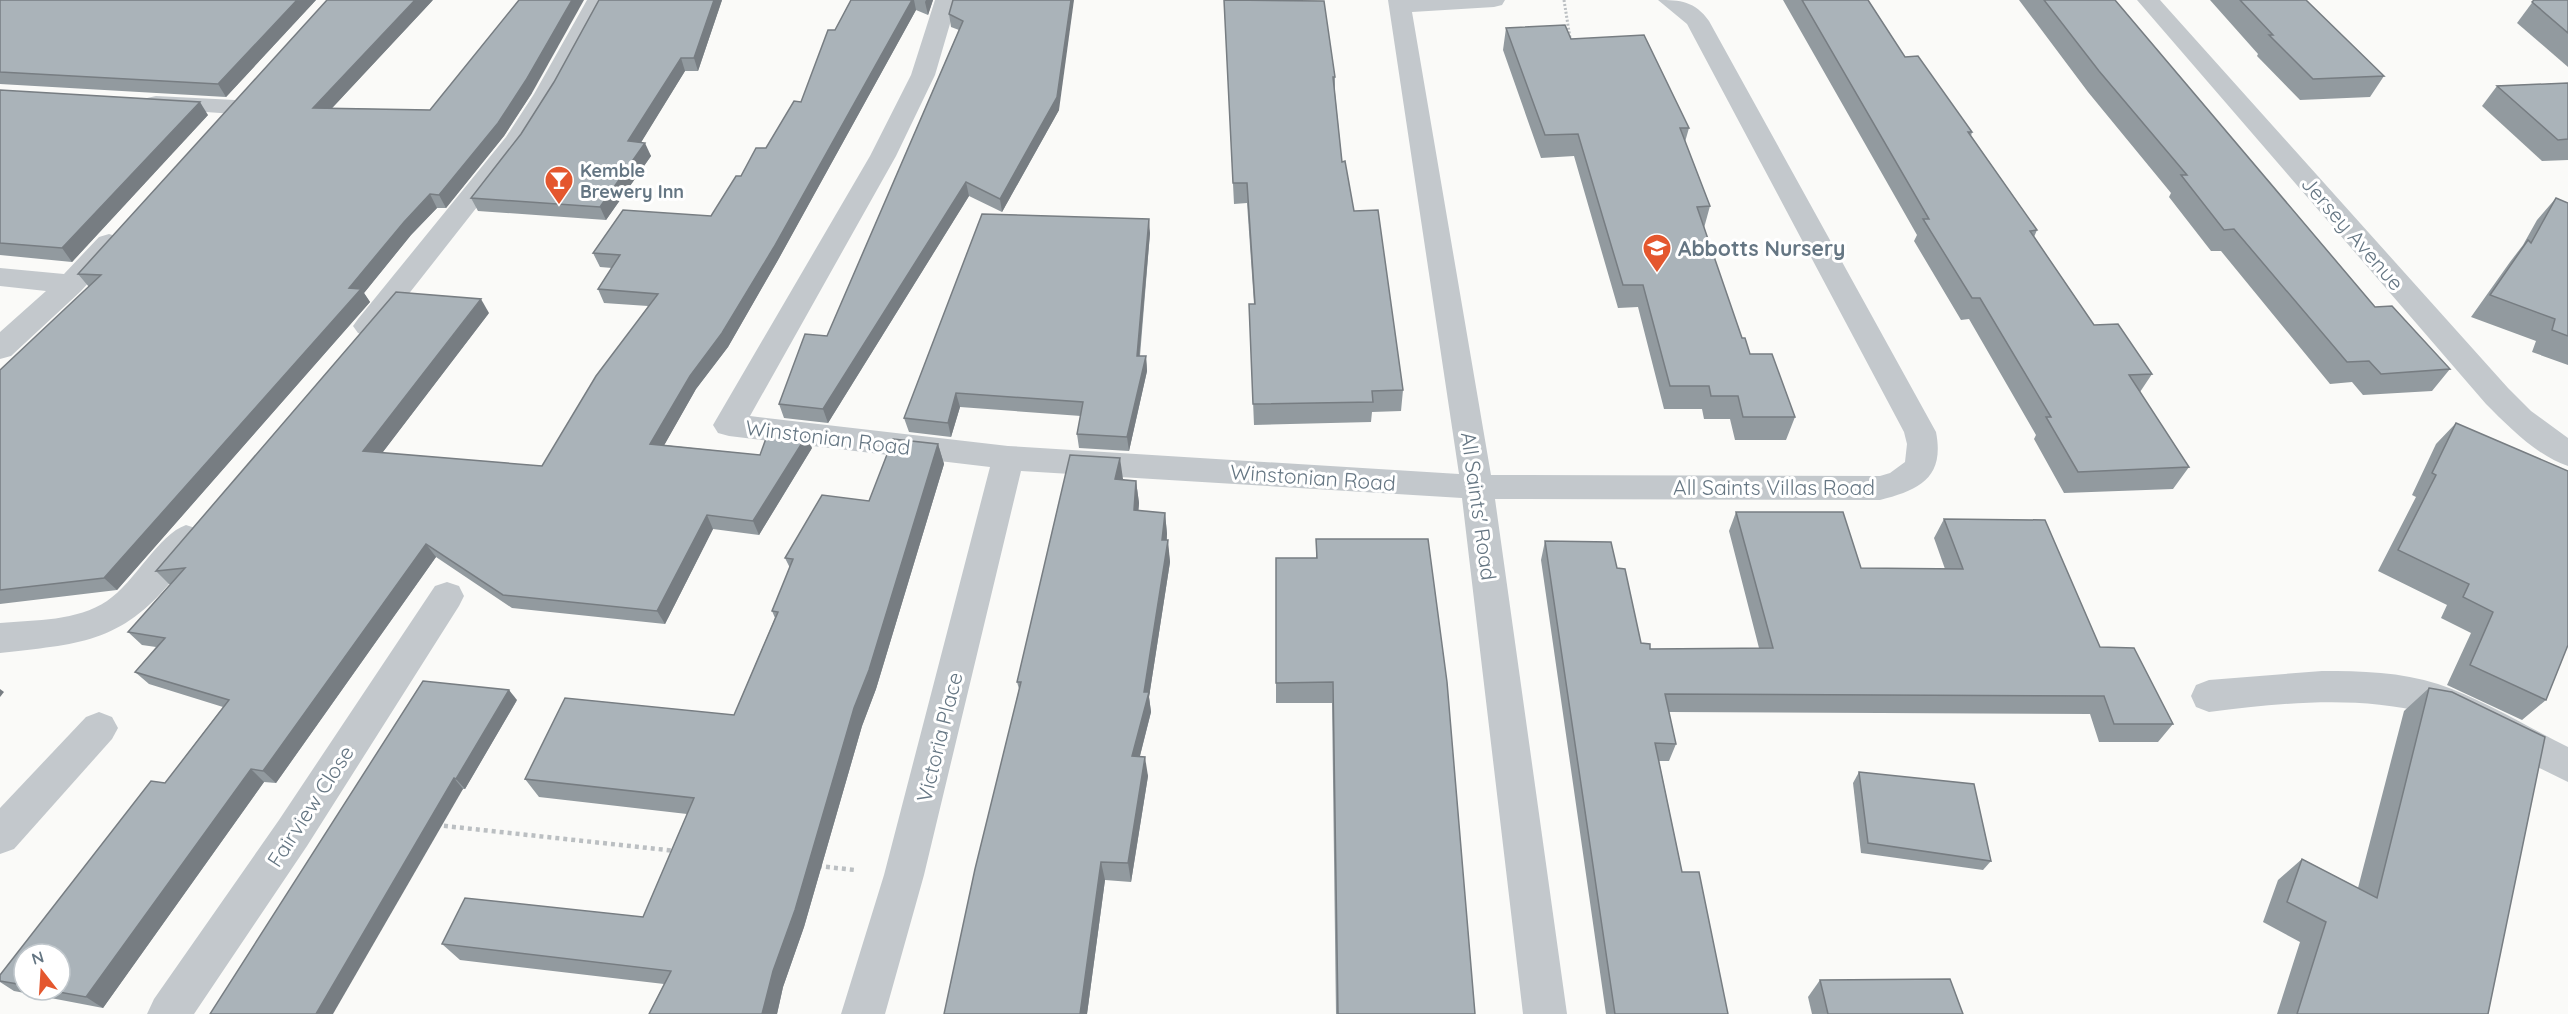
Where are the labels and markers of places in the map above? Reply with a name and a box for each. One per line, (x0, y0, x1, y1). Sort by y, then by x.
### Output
place label: Kemble Brewery Inn (580, 159, 684, 203)
bar icon: Kemble Brewery Inn (543, 164, 575, 206)
school or university icon: Abbotts Nursery (1641, 232, 1673, 274)
place label: Abbotts Nursery (1678, 235, 1845, 261)

